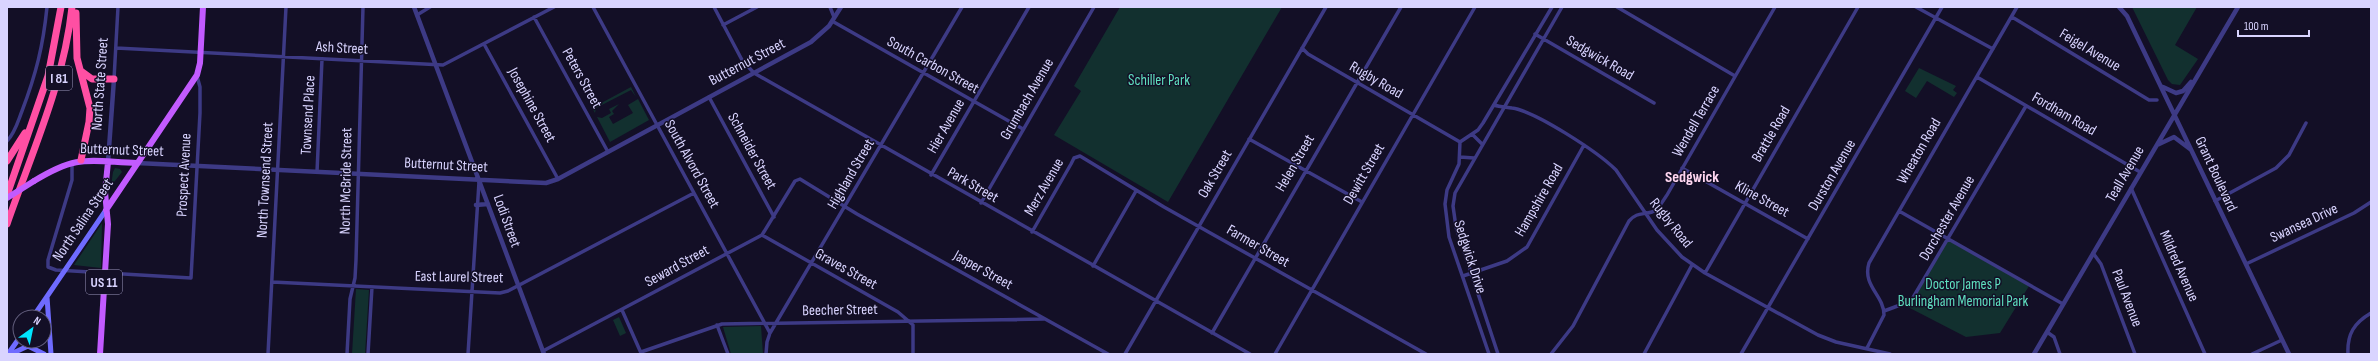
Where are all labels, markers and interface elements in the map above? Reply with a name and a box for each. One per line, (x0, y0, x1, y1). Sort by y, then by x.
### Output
scale bar (2238, 12, 2309, 38)
text: 100 m (2244, 19, 2269, 34)
street label: Feigel Avenue (2056, 24, 2124, 76)
street label: Sedgwick Road (1563, 31, 1637, 85)
street label: South Carbon Street (884, 32, 983, 98)
street label: Butternut Street (706, 34, 789, 90)
street label: North State Street (87, 37, 113, 131)
street label: Ash Street (314, 37, 369, 59)
street label: Peters Street (558, 44, 607, 112)
street label: Grumbach Avenue (996, 55, 1058, 143)
street label: Rugby Road (1346, 57, 1406, 103)
street label: Josephine Street (503, 63, 561, 146)
road number: I 81 (46, 66, 72, 90)
park label: Schiller Park (1128, 71, 1190, 90)
street label: Townsend Place (296, 75, 320, 155)
street label: Wendell Terrace (1668, 82, 1724, 160)
street label: Fordham Road (2028, 88, 2100, 140)
street label: Hier Avenue (923, 95, 969, 157)
street label: Brattle Road (1747, 102, 1795, 166)
street label: Schneider Street (723, 109, 781, 193)
street label: Wheaton Road (1893, 115, 1945, 187)
street label: South Alvord Street (660, 117, 724, 212)
street label: North Townsend Street (252, 121, 278, 238)
street label: North McBride Street (336, 127, 356, 235)
street label: Helen Street (1271, 131, 1319, 195)
street label: Prospect Avenue (172, 133, 196, 217)
street label: Grant Boulevard (2190, 134, 2242, 214)
street label: Highland Street (823, 135, 879, 213)
street label: Durston Avenue (1804, 136, 1860, 214)
street label: Butternut Street (80, 139, 165, 161)
street label: Dewitt Street (1339, 140, 1389, 208)
street label: Teall Avenue (2101, 143, 2149, 205)
street label: Oak Street (1194, 146, 1237, 202)
street label: Butternut Street (404, 153, 489, 177)
street label: Merz Avenue (1020, 155, 1068, 219)
street label: Hampshire Road (1510, 160, 1568, 240)
street label: Park Street (944, 163, 1002, 207)
district label: Sedgwick (1665, 168, 1719, 187)
street label: Dorchester Avenue (1915, 172, 1979, 264)
street label: North Salina Street (48, 175, 118, 265)
street label: Kline Street (1731, 176, 1793, 222)
street label: Lodi Street (489, 192, 525, 250)
street label: Rugby Road (1645, 194, 1697, 252)
street label: Swansea Drive (2267, 199, 2341, 247)
street label: Sedgwick Drive (1449, 218, 1491, 296)
street label: Farmer Street (1223, 220, 1293, 272)
street label: Mildred Avenue (2155, 227, 2203, 305)
street label: Seward Street (641, 240, 713, 291)
street label: Graves Street (811, 244, 881, 294)
street label: Jasper Street (949, 245, 1016, 294)
street label: East Laurel Street (415, 267, 504, 287)
street label: Paul Avenue (2107, 267, 2147, 329)
road number: US 11 (86, 270, 122, 294)
park label: Doctor James P Burlingham Memorial Park (1898, 275, 2029, 311)
street label: Beecher Street (802, 300, 878, 320)
north arrow (12, 309, 52, 349)
text: N (31, 314, 43, 328)

